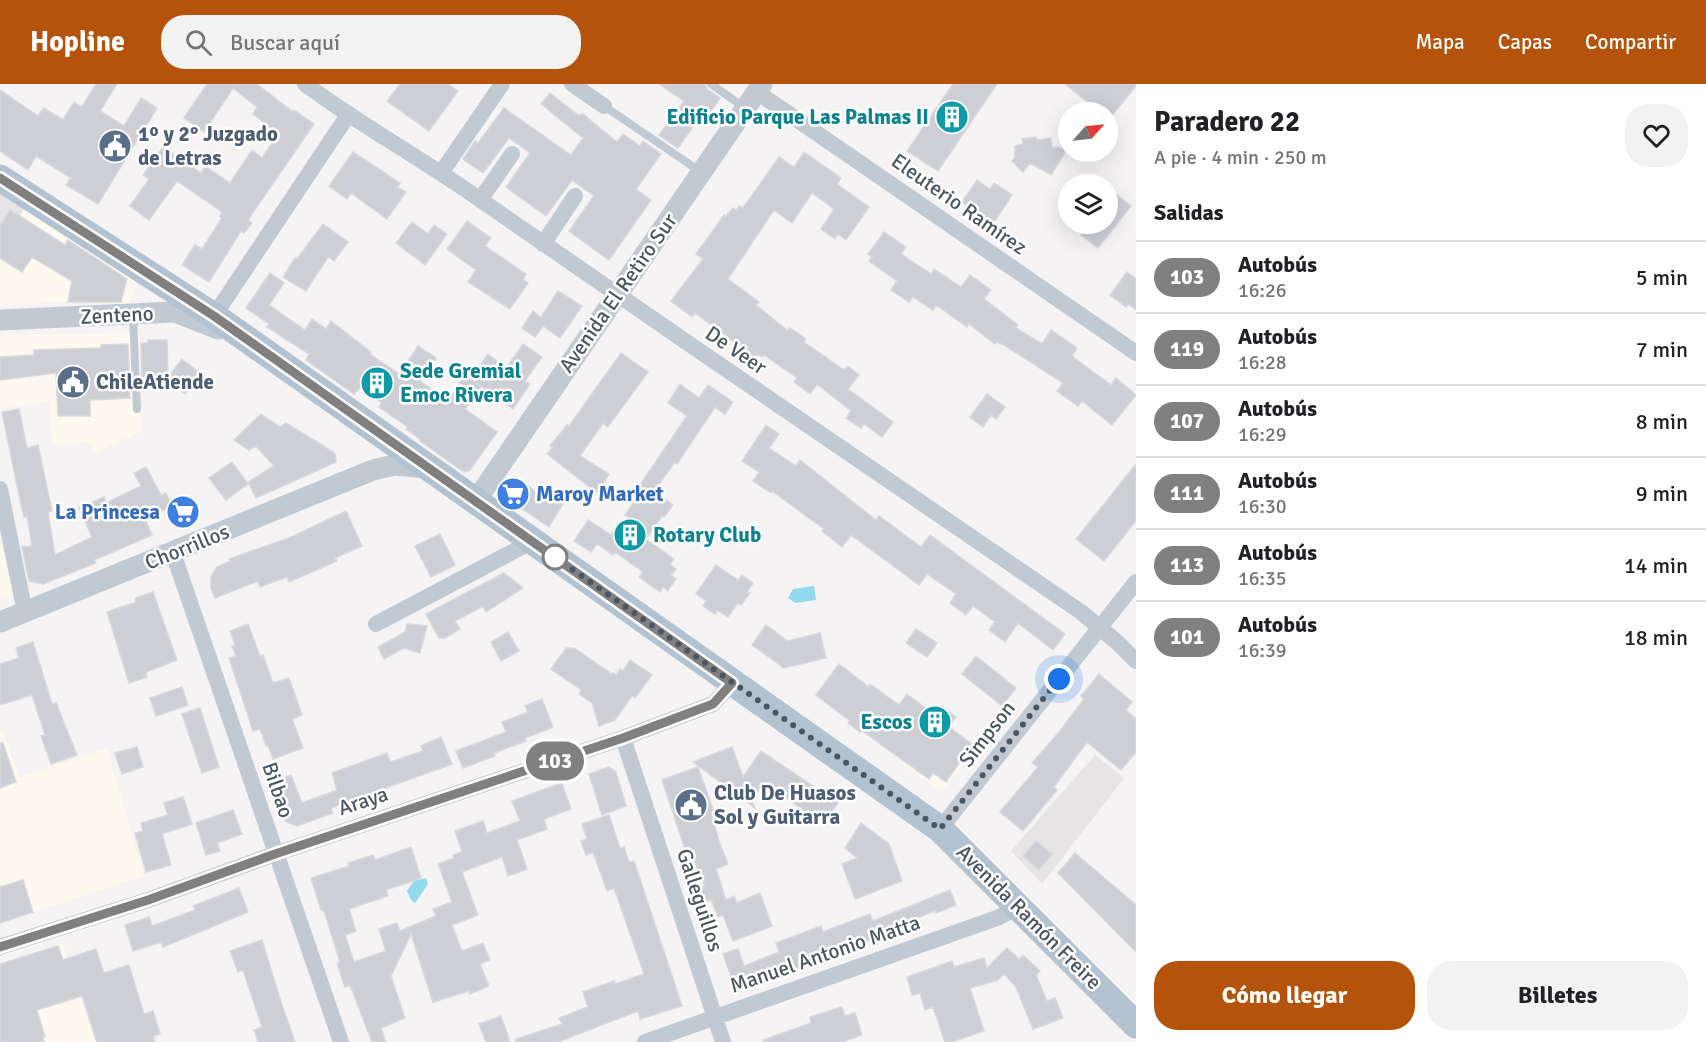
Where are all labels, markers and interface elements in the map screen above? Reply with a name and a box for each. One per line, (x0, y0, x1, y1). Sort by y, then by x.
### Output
search box (161, 15, 581, 69)
text: Hopline (30, 25, 125, 59)
icon: search (182, 26, 215, 59)
text: Buscar aquí (230, 29, 340, 56)
text: Mapa (1415, 29, 1465, 55)
text: Capas (1498, 29, 1552, 55)
text: Compartir (1585, 29, 1676, 55)
building icon: Edificio Parque Las Palmas II (934, 99, 970, 135)
north arrow (1058, 102, 1118, 162)
map controls (1058, 102, 1118, 234)
place label: Edificio Parque Las Palmas II (666, 104, 929, 130)
button: heart (1625, 104, 1688, 167)
text: Paradero 22 (1154, 105, 1300, 139)
place label: 1º y 2° Juzgado de Letras (138, 121, 278, 171)
public building icon: 1º y 2° Juzgado de Letras (97, 128, 133, 164)
text: A pie · 4 min · 250 m (1154, 145, 1327, 170)
street label: Eleuterio Ramírez (886, 148, 1032, 260)
button: layers (1058, 174, 1118, 234)
text: Salidas (1154, 199, 1224, 226)
street label: Avenida El Retiro Sur (553, 208, 683, 378)
text: Autobús (1238, 251, 1317, 278)
text: 103 (1170, 264, 1204, 290)
text: 5 min (1636, 264, 1688, 291)
text: 16:26 (1238, 278, 1287, 303)
street label: Zenteno (80, 300, 154, 330)
street label: De Veer (700, 320, 772, 380)
text: Autobús (1238, 323, 1317, 350)
text: 119 (1170, 336, 1204, 362)
text: 7 min (1636, 336, 1688, 363)
text: 16:28 (1238, 350, 1287, 375)
place label: Sede Gremial Emoc Rivera (400, 358, 522, 408)
public building icon: ChileAtiende (55, 364, 91, 400)
building icon: Sede Gremial Emoc Rivera (359, 365, 395, 401)
place label: ChileAtiende (96, 369, 214, 395)
text: Autobús (1238, 395, 1317, 422)
text: 107 (1170, 408, 1204, 434)
text: 8 min (1636, 408, 1688, 435)
text: 16:29 (1238, 422, 1287, 447)
text: Autobús (1238, 467, 1317, 494)
supermarket icon: Maroy Market (495, 476, 531, 512)
text: 111 (1170, 480, 1204, 506)
text: 9 min (1636, 480, 1688, 507)
place label: Maroy Market (536, 481, 664, 507)
supermarket icon: La Princesa (165, 494, 201, 530)
text: 16:30 (1238, 494, 1287, 519)
place label: La Princesa (55, 499, 160, 525)
building icon: Rotary Club (612, 517, 648, 553)
street label: Chorrillos (141, 518, 233, 576)
place label: Rotary Club (653, 522, 761, 548)
text: Autobús (1238, 539, 1317, 566)
unlabelled marker (542, 544, 568, 570)
text: 113 (1170, 552, 1204, 578)
text: 14 min (1624, 552, 1688, 579)
text: 16:35 (1238, 566, 1287, 591)
text: Autobús (1238, 611, 1317, 638)
text: 101 (1170, 624, 1204, 650)
text: 18 min (1624, 624, 1688, 651)
text: 16:39 (1238, 638, 1287, 663)
your location (1044, 664, 1074, 694)
street label: Simpson (953, 696, 1021, 772)
building icon: Escos (917, 704, 953, 740)
place label: Escos (861, 709, 912, 735)
line badge: 103 (520, 742, 590, 780)
text: 103 (538, 748, 572, 774)
street label: Bilbao (256, 759, 300, 821)
place label: Club De Huasos Sol y Guitarra (714, 780, 856, 830)
street label: Araya (335, 781, 391, 821)
public building icon: Club De Huasos Sol y Guitarra (673, 787, 709, 823)
street label: Avenida Ramón Freire (951, 839, 1107, 995)
street label: Galleguillos (671, 845, 729, 955)
street label: Manuel Antonio Matta (726, 909, 924, 999)
button: Cómo llegar (1154, 961, 1415, 1030)
button: Billetes (1427, 961, 1688, 1030)

